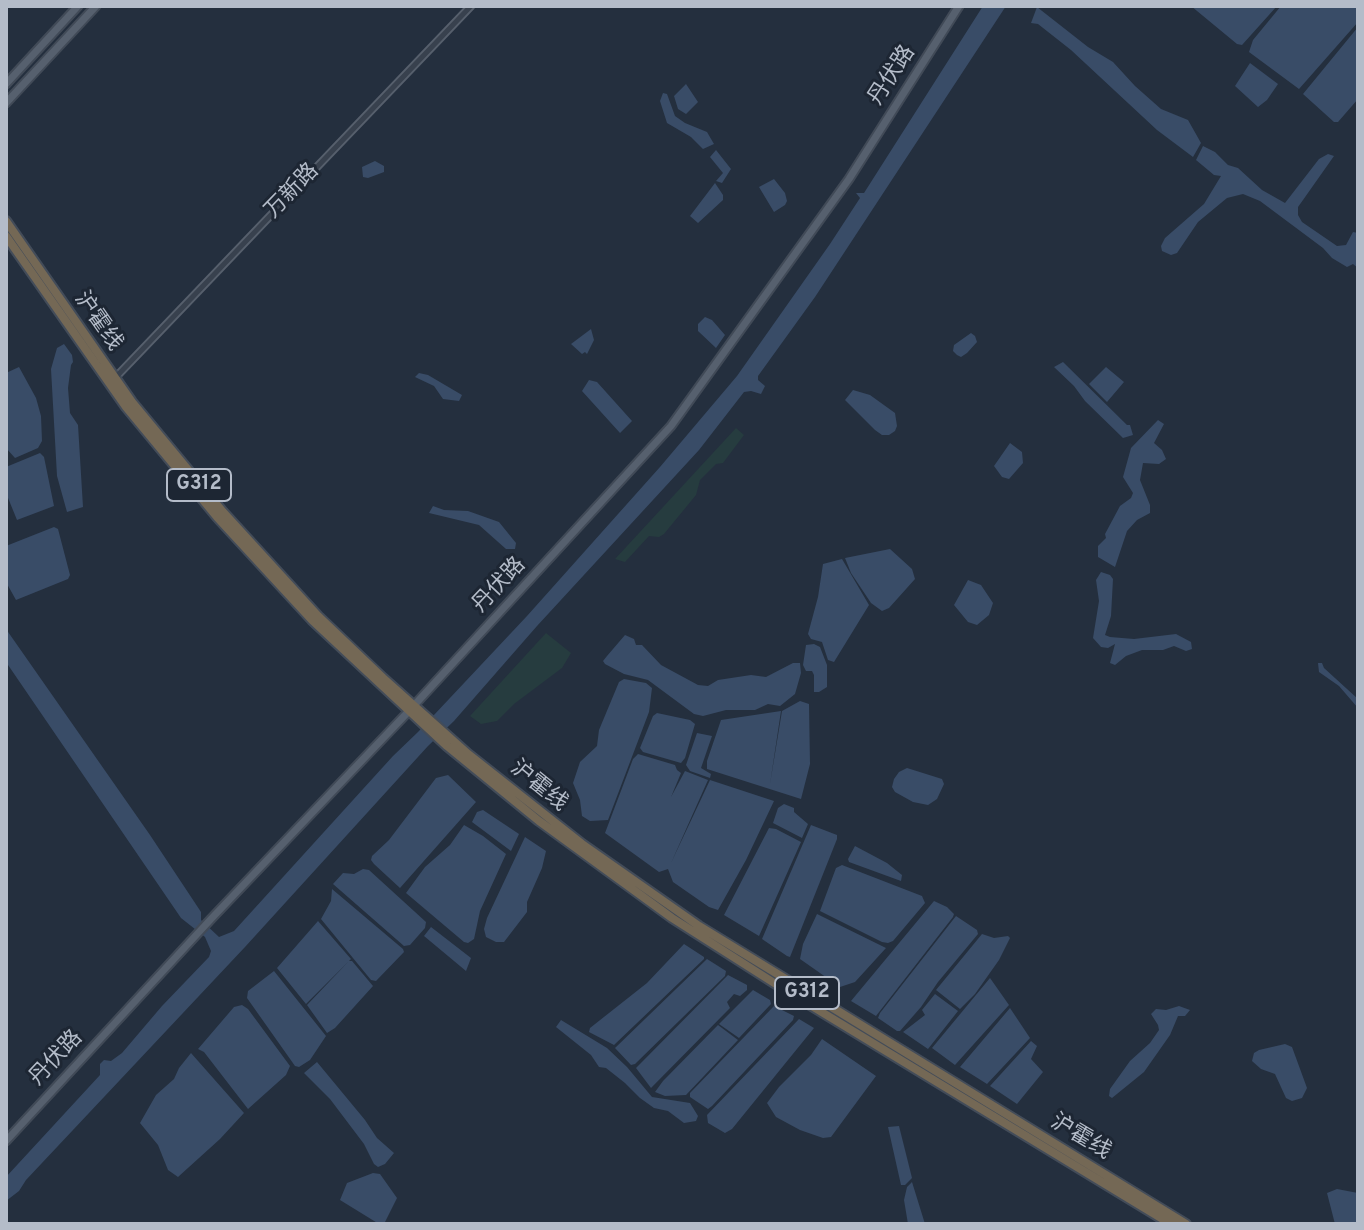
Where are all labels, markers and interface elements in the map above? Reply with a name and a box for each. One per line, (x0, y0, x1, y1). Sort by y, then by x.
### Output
street label: 丹伏路 (864, 41, 922, 111)
street label: 万新路 (261, 159, 325, 225)
street label: 沪霍线 (67, 287, 127, 357)
road number: G312 (167, 469, 231, 501)
street label: 丹伏路 (468, 553, 532, 619)
street label: 沪霍线 (504, 756, 572, 818)
road number: G312 (775, 977, 839, 1009)
street label: 丹伏路 (25, 1026, 89, 1092)
street label: 沪霍线 (1045, 1110, 1115, 1166)

